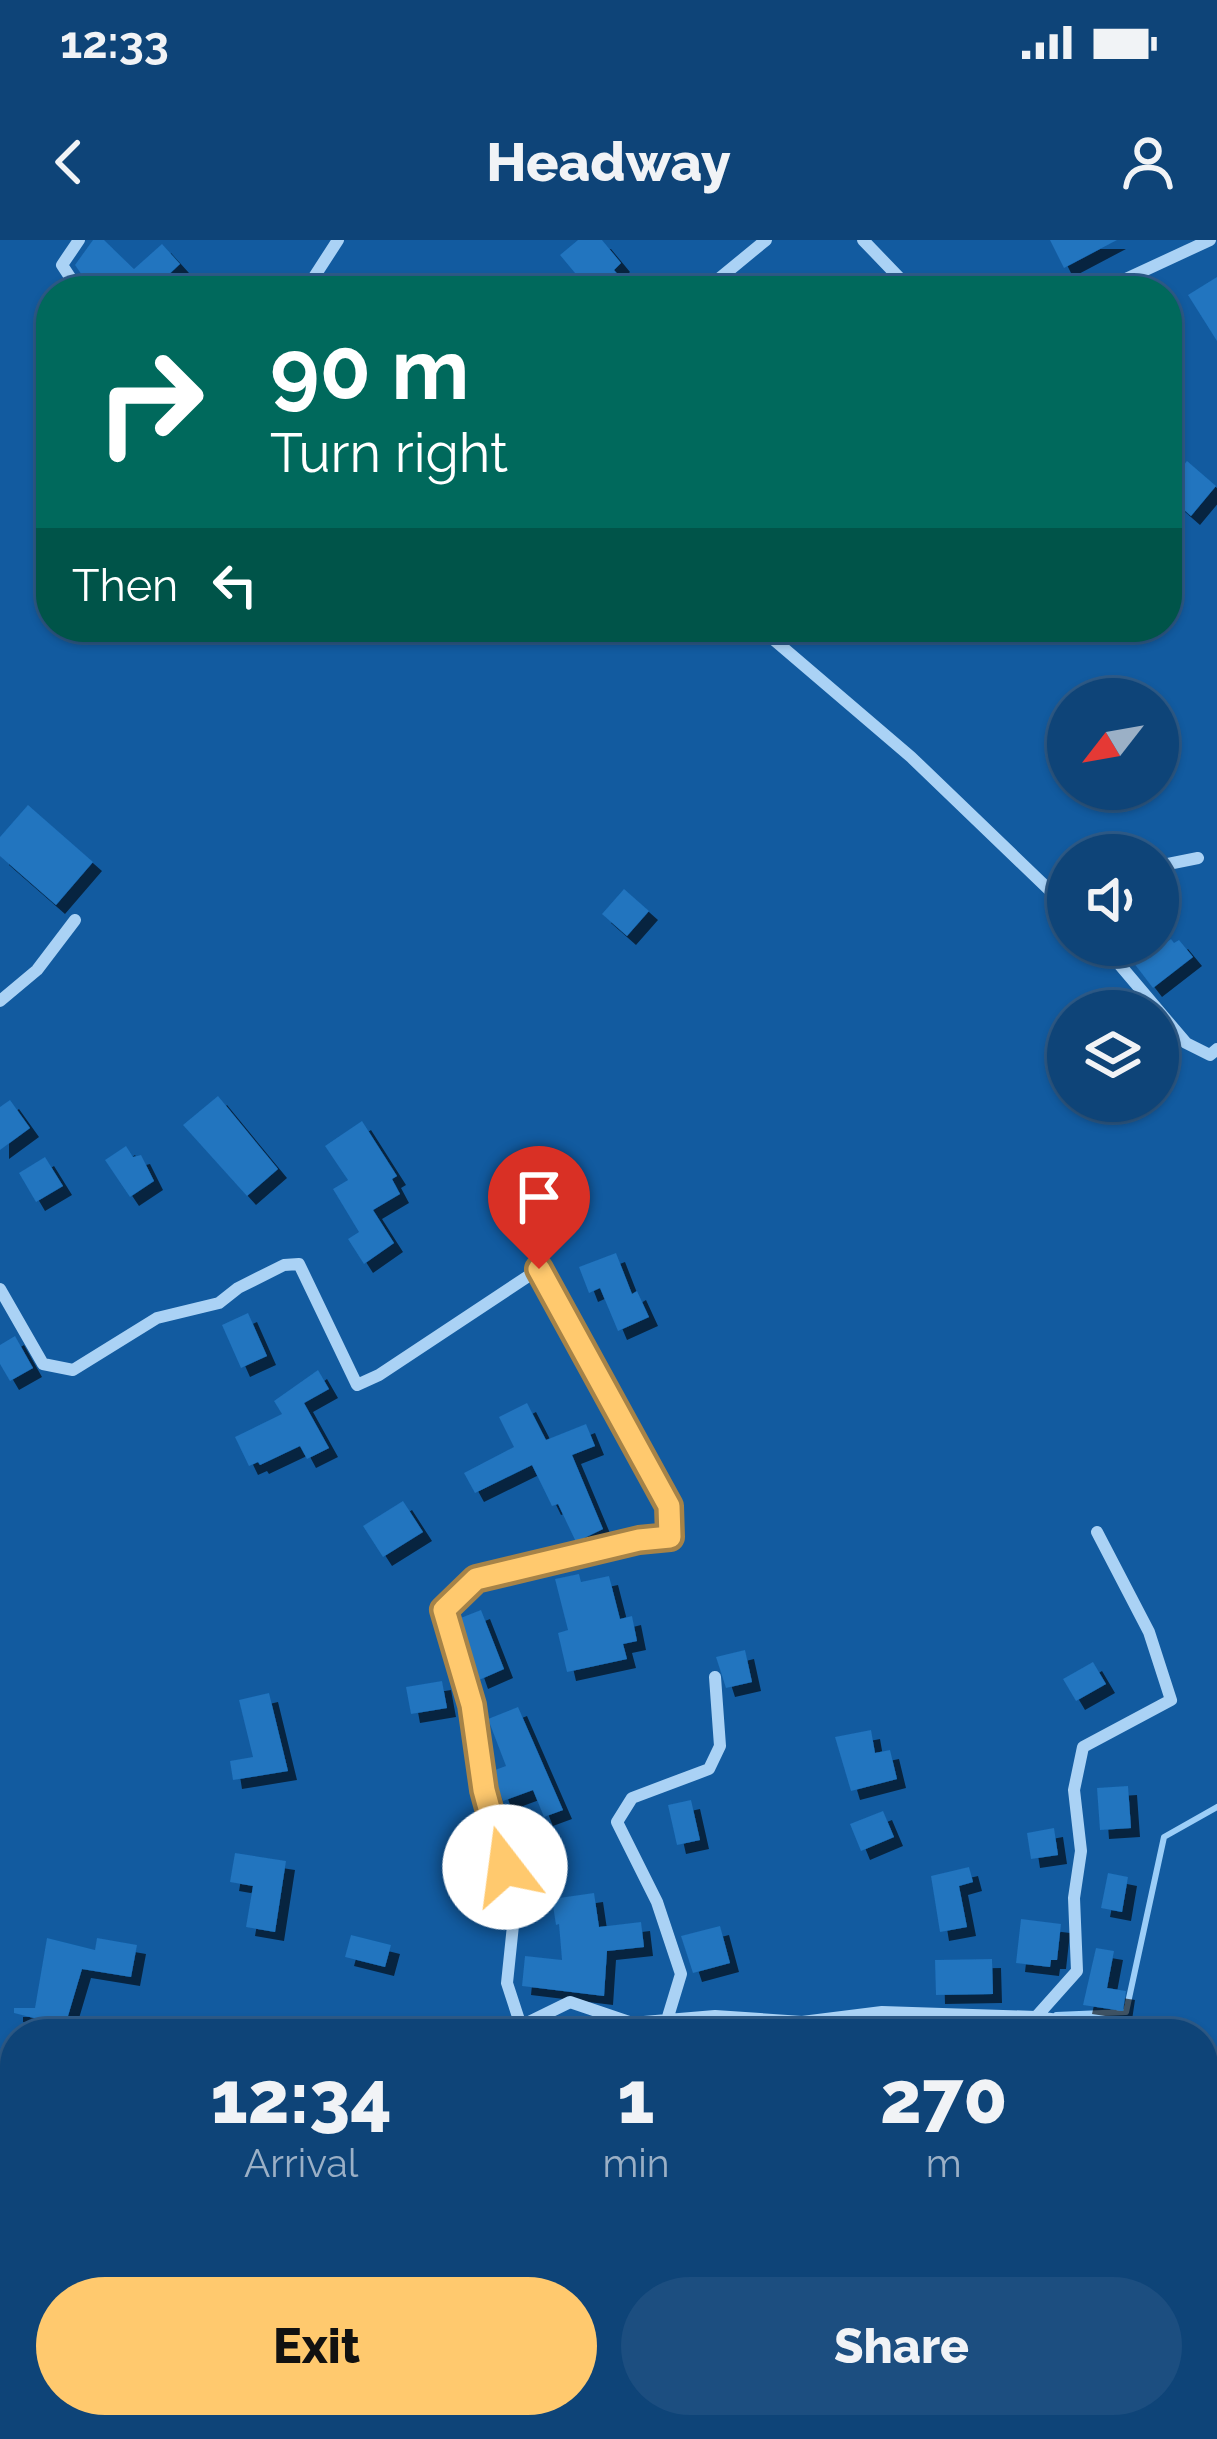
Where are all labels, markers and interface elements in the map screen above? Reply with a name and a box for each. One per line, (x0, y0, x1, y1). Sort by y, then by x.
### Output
text: 12:33 (60, 16, 169, 69)
icon: back (36, 129, 102, 195)
icon: person (1115, 129, 1181, 195)
text: Headway (486, 130, 731, 194)
text: 90 m (270, 320, 469, 419)
icon: right (72, 324, 228, 480)
text: Turn right (270, 421, 508, 485)
icon: left (202, 552, 268, 618)
text: Then (72, 559, 178, 612)
north arrow (1047, 678, 1179, 810)
map controls (1047, 678, 1179, 1122)
button: sound (1047, 834, 1179, 966)
button: layers (1047, 990, 1179, 1122)
pin (488, 1146, 590, 1269)
icon: arrive (506, 1164, 572, 1230)
position arrow (442, 1804, 568, 1930)
text: 12:34 (211, 2055, 392, 2140)
text: 1 (617, 2055, 655, 2140)
text: 270 (880, 2055, 1007, 2140)
text: Arrival (244, 2140, 358, 2186)
text: min (602, 2140, 670, 2186)
text: m (926, 2140, 962, 2186)
button: Exit (36, 2277, 597, 2415)
button: Share (621, 2277, 1182, 2415)

